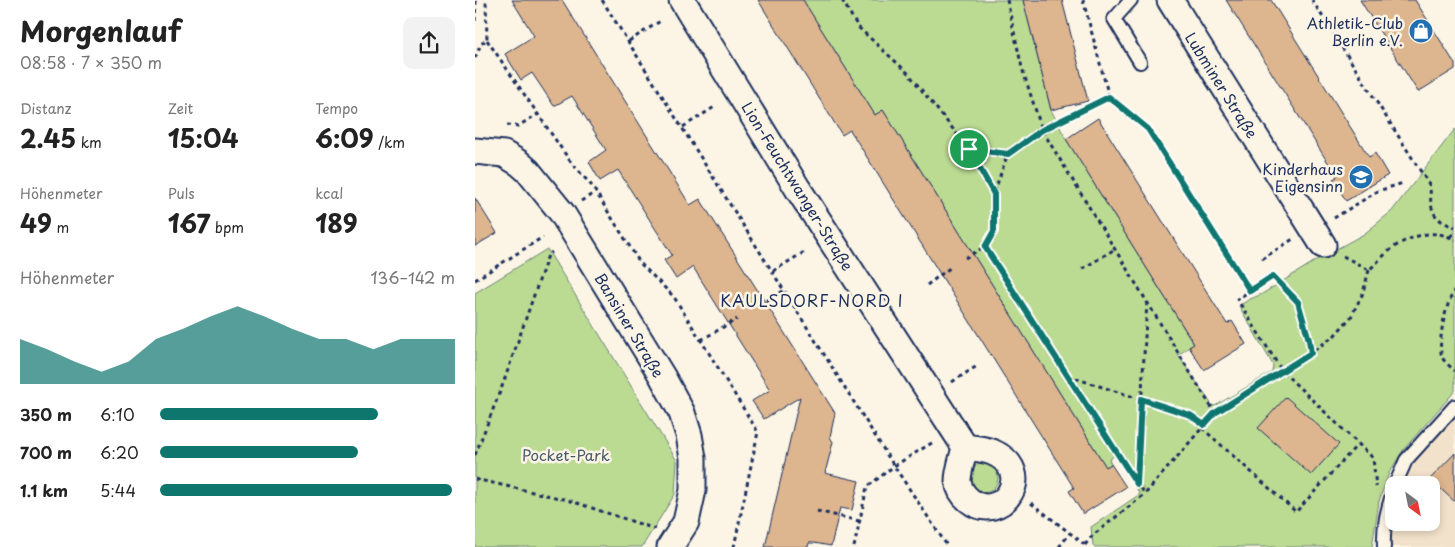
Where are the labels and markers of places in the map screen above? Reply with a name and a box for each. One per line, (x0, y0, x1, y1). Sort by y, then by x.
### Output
place label: Athletik-Club Berlin e.V. (1307, 11, 1403, 51)
shop icon: Athletik-Club Berlin e.V. (1408, 18, 1434, 44)
pin (948, 128, 990, 170)
place label: Kinderhaus Eigensinn (1262, 157, 1343, 197)
school or university icon: Kinderhaus Eigensinn (1348, 164, 1374, 190)

